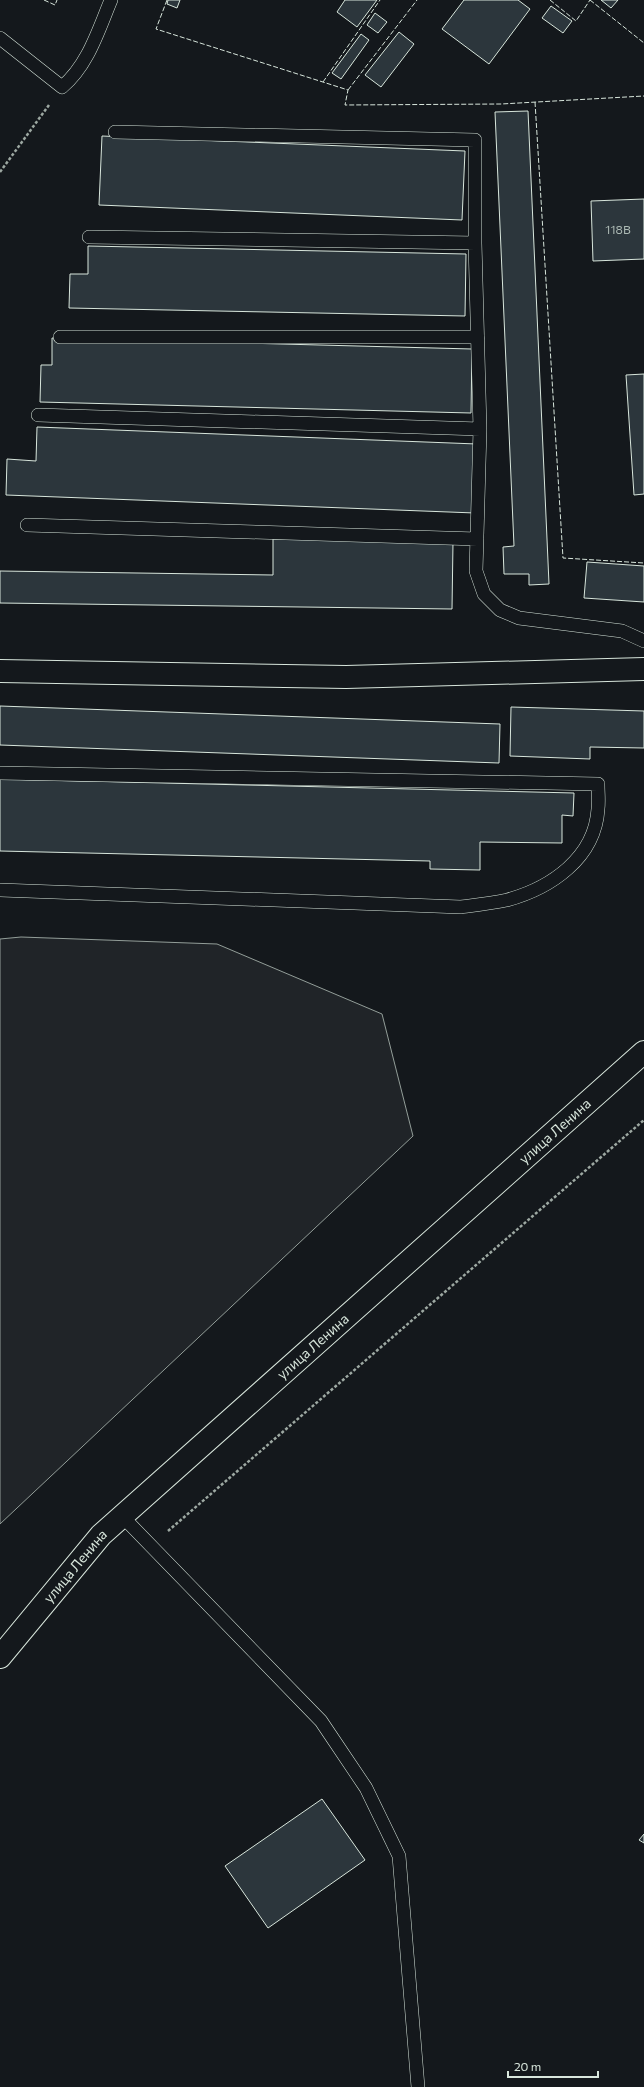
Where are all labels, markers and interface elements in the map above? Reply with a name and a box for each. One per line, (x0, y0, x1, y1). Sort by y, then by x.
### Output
house number: 118В (605, 222, 631, 236)
street label: улица Ленина (515, 1094, 594, 1167)
street label: улица Ленина (273, 1310, 352, 1382)
street label: улица Ленина (40, 1525, 110, 1606)
scale bar (508, 2053, 598, 2079)
text: 20 m (514, 2059, 541, 2073)

